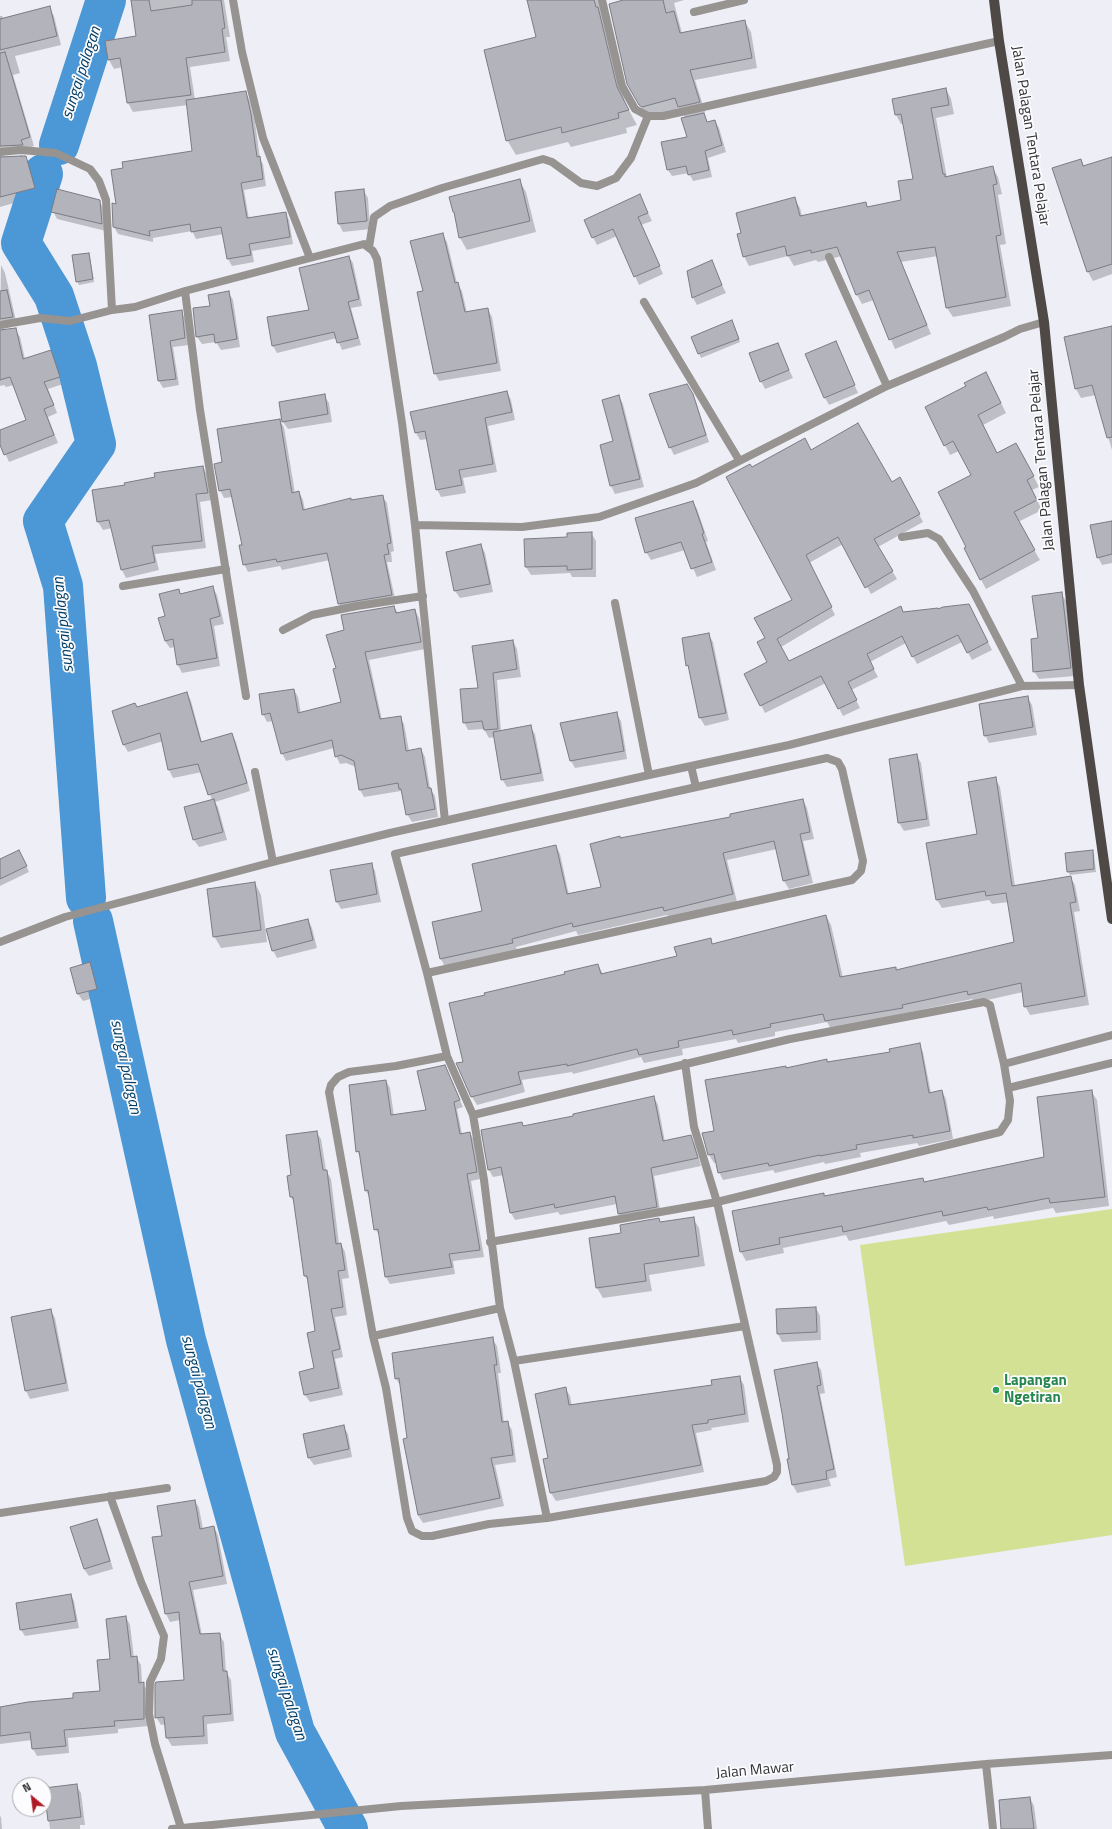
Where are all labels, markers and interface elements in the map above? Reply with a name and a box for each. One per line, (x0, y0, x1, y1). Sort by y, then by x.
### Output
water label: sungai palagan (58, 24, 106, 122)
street label: Jalan Palagan Tentara Pelajar (1007, 45, 1053, 227)
street label: Jalan Palagan Tentara Pelajar (1025, 368, 1059, 552)
water label: sungai palagan (49, 576, 79, 674)
water label: sungai palagan (106, 1018, 144, 1116)
water label: sungai palagan (176, 1333, 220, 1431)
place label: Lapangan Ngetiran (1004, 1372, 1067, 1407)
marker: Lapangan Ngetiran (991, 1385, 1001, 1395)
water label: sungai palagan (262, 1645, 310, 1743)
street label: Jalan Mawar (715, 1759, 795, 1783)
north arrow (12, 1777, 52, 1817)
text: N (19, 1779, 34, 1796)

